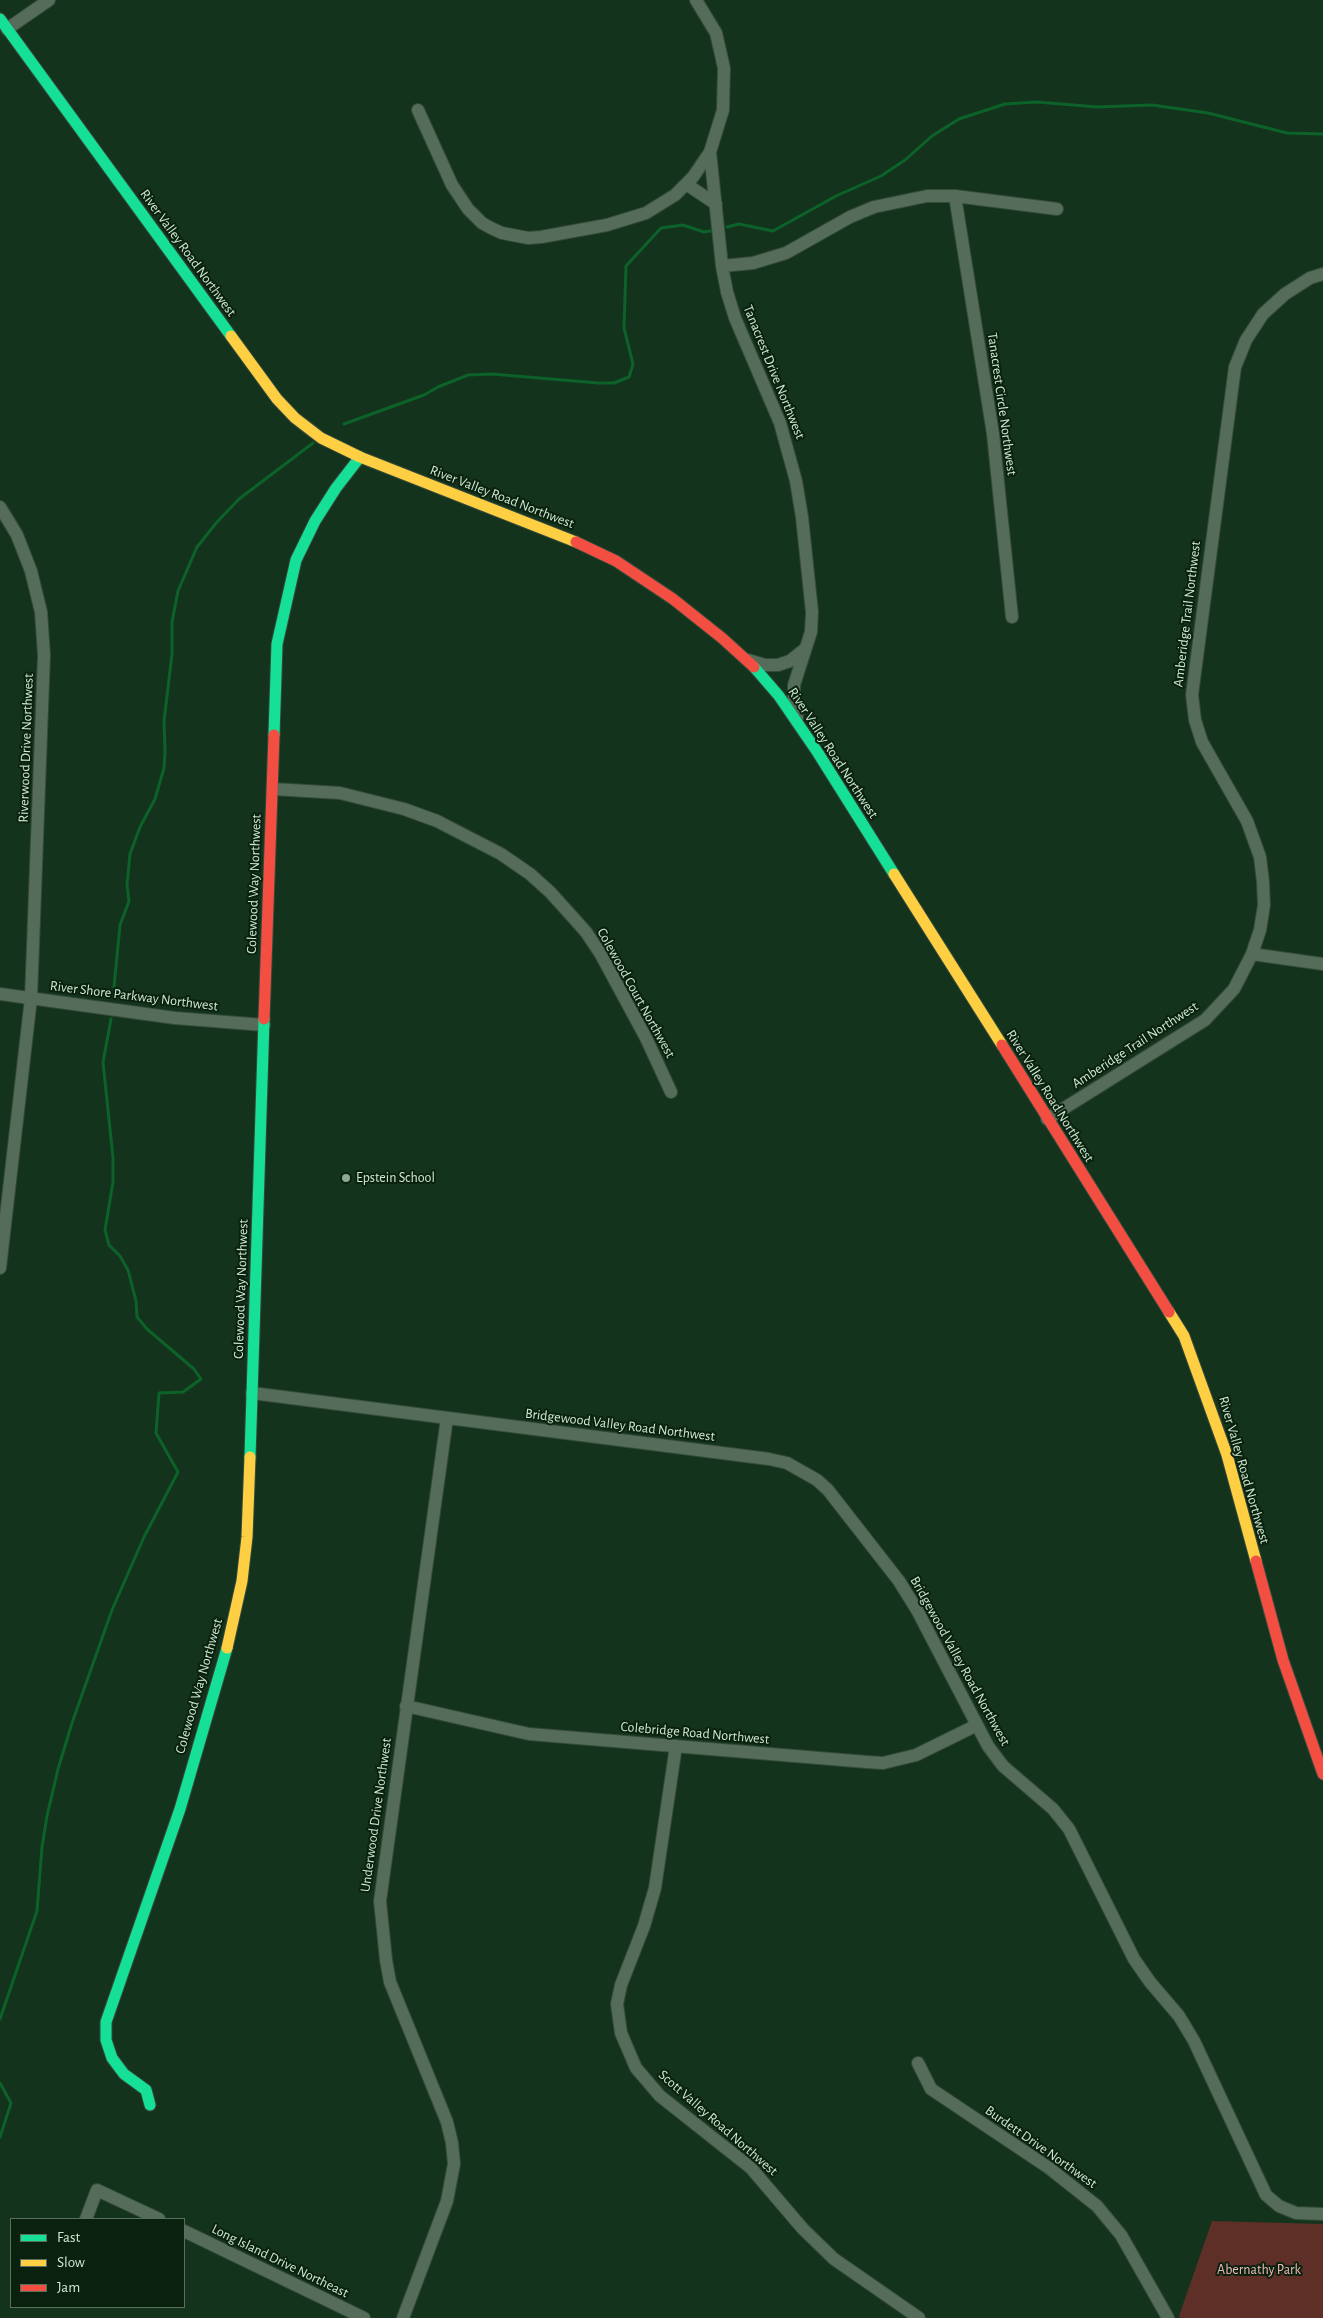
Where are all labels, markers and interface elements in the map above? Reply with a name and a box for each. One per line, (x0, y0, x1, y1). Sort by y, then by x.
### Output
street label: River Valley Road Northwest (136, 186, 240, 320)
street label: Tanacrest Drive Northwest (739, 303, 809, 441)
street label: Tanacrest Circle Northwest (984, 331, 1020, 477)
street label: River Valley Road Northwest (428, 462, 576, 532)
street label: Amberidge Trail Northwest (1170, 540, 1204, 688)
street label: Riverwood Drive Northwest (15, 673, 37, 823)
street label: River Valley Road Northwest (784, 684, 882, 822)
street label: Colewood Way Northwest (243, 814, 265, 954)
street label: Colewood Court Northwest (593, 925, 679, 1061)
street label: River Shore Parkway Northwest (49, 977, 219, 1015)
street label: Amberidge Trail Northwest (1069, 998, 1201, 1092)
street label: River Valley Road Northwest (1002, 1027, 1098, 1165)
place label: Epstein School (356, 1170, 435, 1186)
marker: Epstein School (340, 1172, 352, 1184)
street label: Colewood Way Northwest (230, 1219, 252, 1359)
street label: River Valley Road Northwest (1215, 1394, 1273, 1546)
street label: Bridgewood Valley Road Northwest (524, 1405, 716, 1445)
street label: Bridgewood Valley Road Northwest (906, 1573, 1014, 1749)
street label: Colewood Way Northwest (172, 1616, 226, 1756)
street label: Colebridge Road Northwest (620, 1718, 770, 1748)
street label: Underwood Drive Northwest (357, 1737, 395, 1893)
street label: Scott Valley Road Northwest (655, 2067, 781, 2179)
street label: Burdett Drive Northwest (982, 2102, 1100, 2192)
legend (10, 2218, 185, 2308)
street label: Long Island Drive Northeast (209, 2221, 351, 2301)
text: Fast (57, 2230, 80, 2245)
text: Slow (57, 2255, 85, 2270)
park label: Abernathy Park (1217, 2262, 1301, 2278)
text: Jam (57, 2280, 80, 2295)

